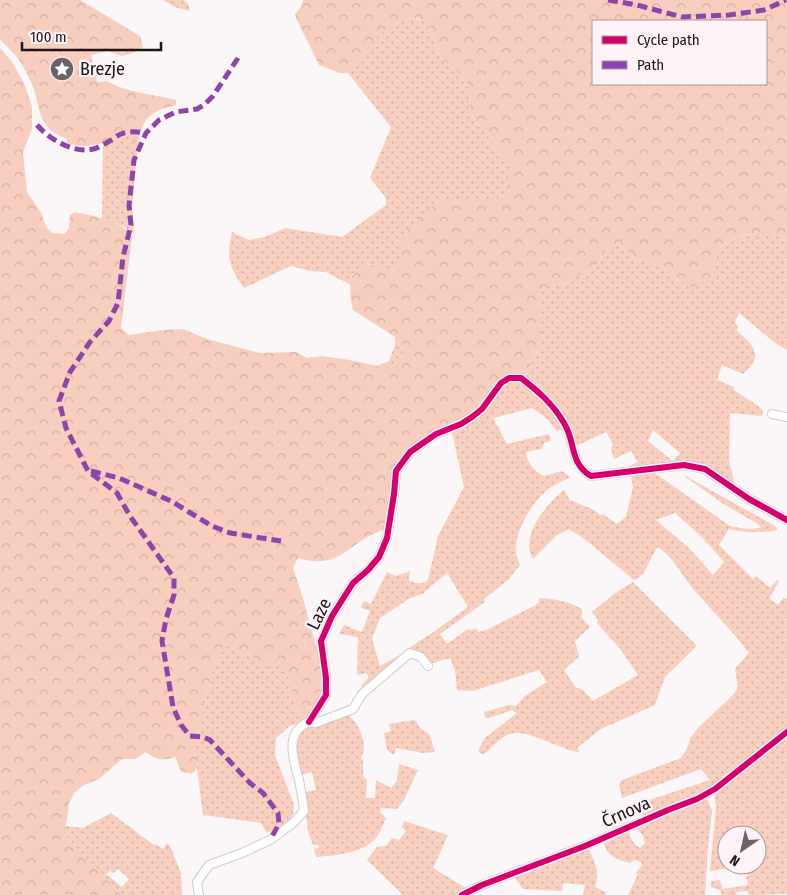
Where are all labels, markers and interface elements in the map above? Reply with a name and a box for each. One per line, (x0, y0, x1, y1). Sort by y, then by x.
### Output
scale bar (22, 20, 161, 52)
legend (592, 20, 767, 85)
text: 100 m (30, 28, 67, 46)
text: Cycle path (637, 31, 700, 49)
place icon: Brezje (49, 56, 75, 82)
text: Path (637, 56, 664, 74)
place label: Brezje (80, 58, 125, 80)
street label: Laze (302, 594, 336, 633)
street label: Črnova (598, 792, 654, 832)
north arrow (717, 825, 767, 875)
text: N (727, 851, 743, 870)

